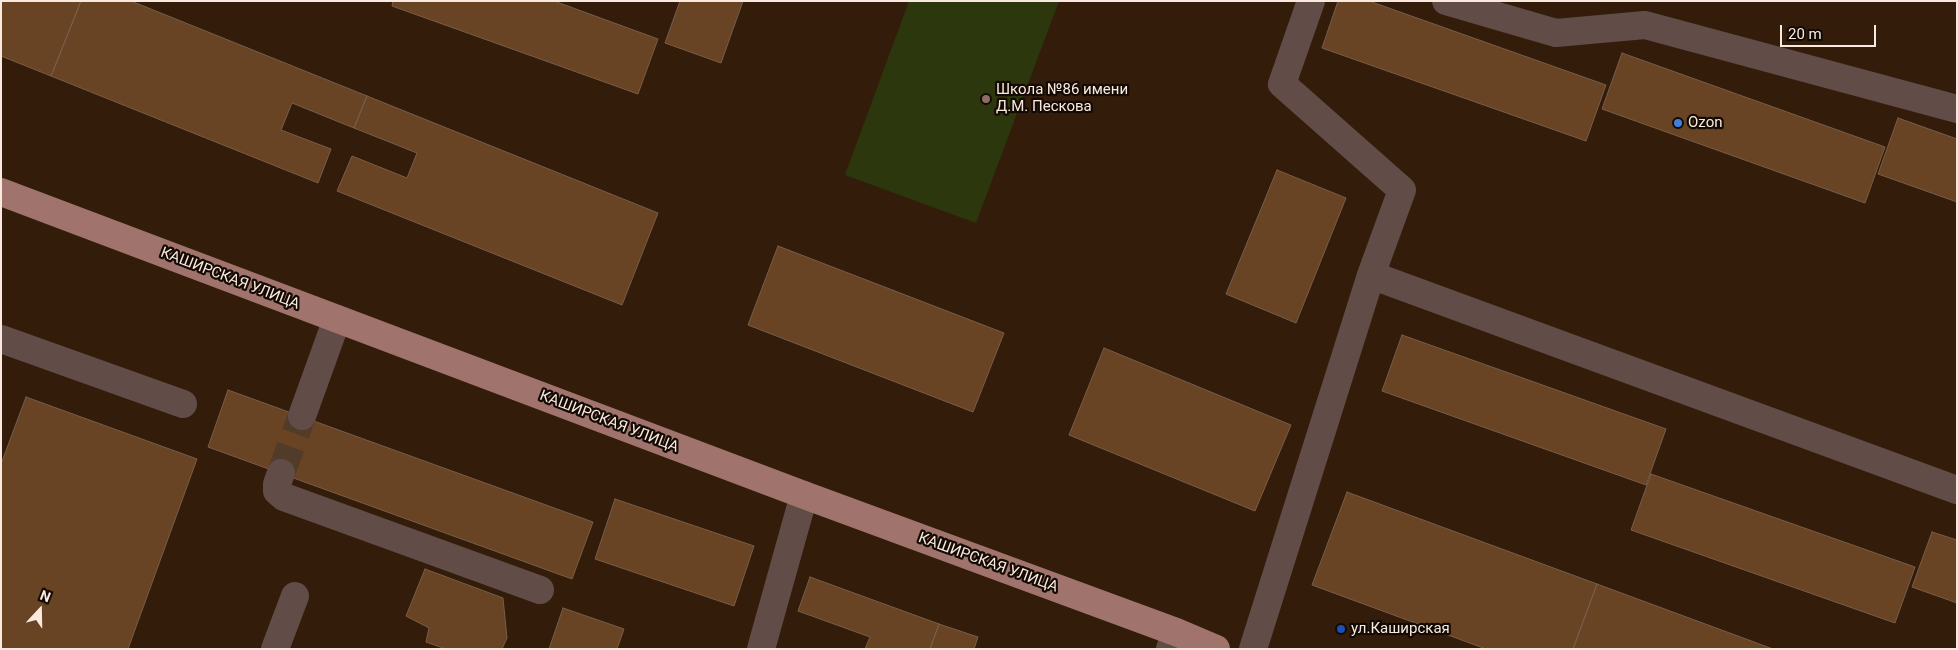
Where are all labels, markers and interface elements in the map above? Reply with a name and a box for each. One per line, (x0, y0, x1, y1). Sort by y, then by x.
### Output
scale bar (1783, 15, 1879, 47)
text: 20 m (1788, 25, 1822, 43)
place label: Школа №86 имени Д.М. Пескова (996, 81, 1128, 116)
marker: Школа №86 имени Д.М. Пескова (980, 93, 992, 105)
place label: Ozon (1688, 114, 1722, 132)
marker: Ozon (1672, 117, 1684, 129)
street label: КАШИРСКАЯ УЛИЦА (158, 244, 302, 314)
street label: КАШИРСКАЯ УЛИЦА (537, 387, 681, 457)
street label: КАШИРСКАЯ УЛИЦА (916, 529, 1060, 597)
north arrow (15, 585, 65, 635)
text: N (38, 587, 53, 605)
place label: ул.Каширская (1351, 620, 1450, 638)
marker: ул.Каширская (1335, 623, 1347, 635)

